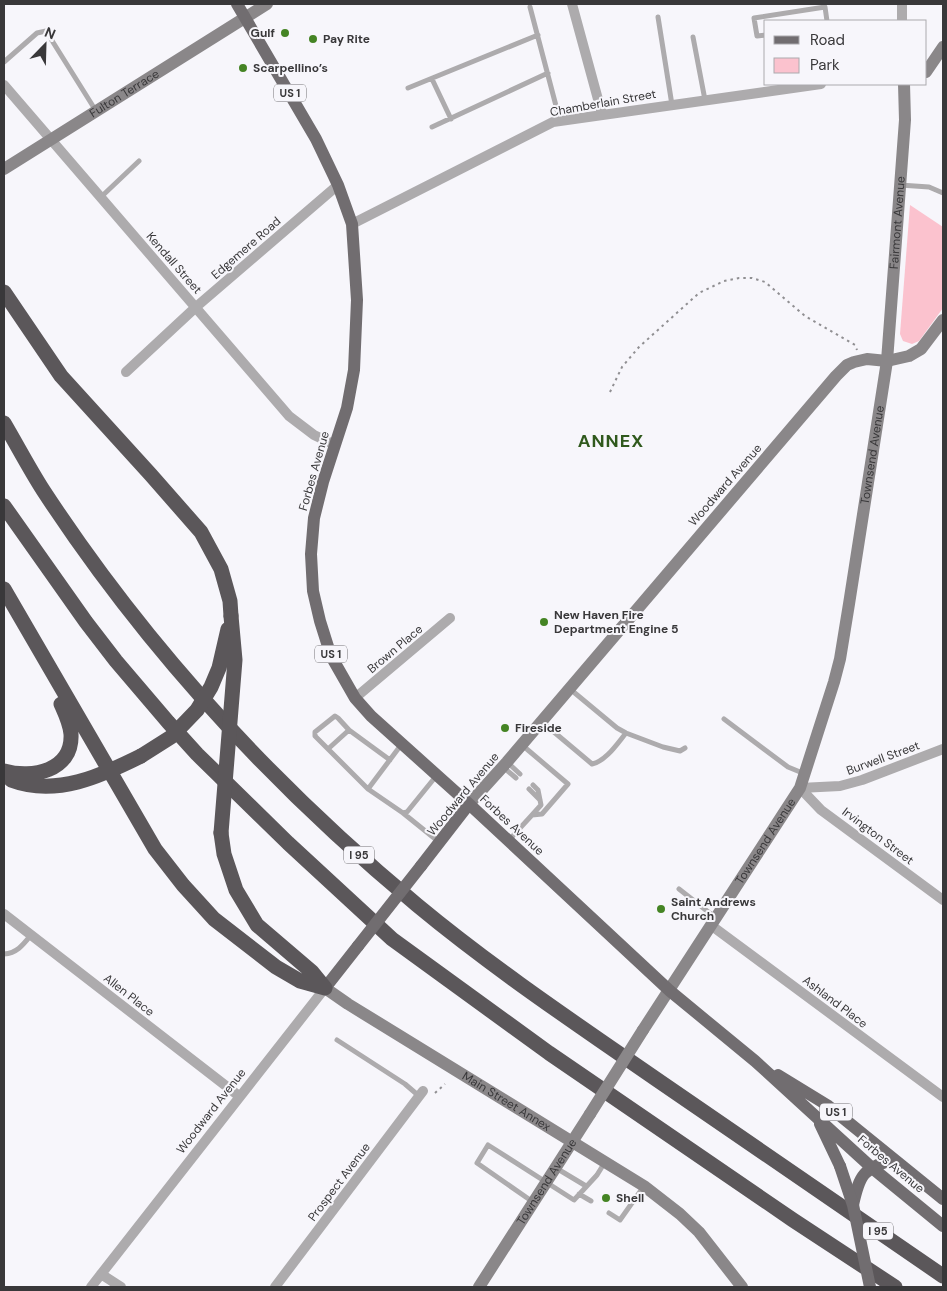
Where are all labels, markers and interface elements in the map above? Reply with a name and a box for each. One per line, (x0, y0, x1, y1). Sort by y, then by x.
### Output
north arrow (20, 20, 70, 70)
legend (764, 20, 927, 85)
text: N (42, 23, 58, 43)
place label: Gulf (251, 25, 275, 41)
marker: Gulf (279, 27, 291, 39)
text: Road (810, 30, 845, 50)
place label: Pay Rite (323, 31, 370, 47)
marker: Pay Rite (307, 33, 319, 45)
text: Park (810, 55, 840, 75)
place label: Scarpellino’s (253, 60, 328, 76)
marker: Scarpellino’s (237, 62, 249, 74)
street label: Fulton Terrace (86, 66, 162, 121)
road number: US 1 (274, 85, 306, 102)
street label: Chamberlain Street (549, 86, 658, 120)
street label: Fairmont Avenue (886, 175, 909, 270)
street label: Edgemere Road (208, 213, 284, 283)
street label: Kendall Street (143, 229, 205, 297)
street label: Townsend Avenue (857, 404, 888, 506)
street label: Forbes Avenue (295, 429, 333, 513)
district label: ANNEX (578, 429, 644, 453)
street label: Woodward Avenue (685, 440, 765, 529)
place label: New Haven Fire Department Engine 5 (554, 607, 678, 637)
marker: New Haven Fire Department Engine 5 (538, 616, 550, 628)
street label: Brown Place (364, 621, 426, 677)
road number: US 1 (315, 646, 347, 662)
place label: Fireside (515, 720, 562, 736)
marker: Fireside (499, 722, 511, 734)
street label: Burwell Street (844, 737, 922, 779)
street label: Woodward Avenue (423, 749, 503, 839)
street label: Forbes Avenue (477, 791, 548, 859)
street label: Townsend Avenue (732, 795, 799, 888)
street label: Irvington Street (839, 804, 917, 868)
road number: I 95 (344, 846, 374, 864)
place label: Saint Andrews Church (671, 894, 756, 924)
marker: Saint Andrews Church (655, 903, 667, 915)
street label: Allen Place (100, 970, 158, 1020)
street label: Ashland Place (799, 972, 871, 1032)
street label: Woodward Avenue (173, 1065, 249, 1157)
street label: Main Street Annex (459, 1068, 554, 1135)
road number: US 1 (820, 1104, 852, 1120)
street label: Forbes Avenue (854, 1132, 928, 1197)
street label: Townsend Avenue (513, 1135, 580, 1228)
street label: Prospect Avenue (304, 1140, 374, 1224)
place label: Shell (616, 1190, 644, 1206)
marker: Shell (600, 1192, 612, 1204)
road number: I 95 (863, 1222, 893, 1240)

